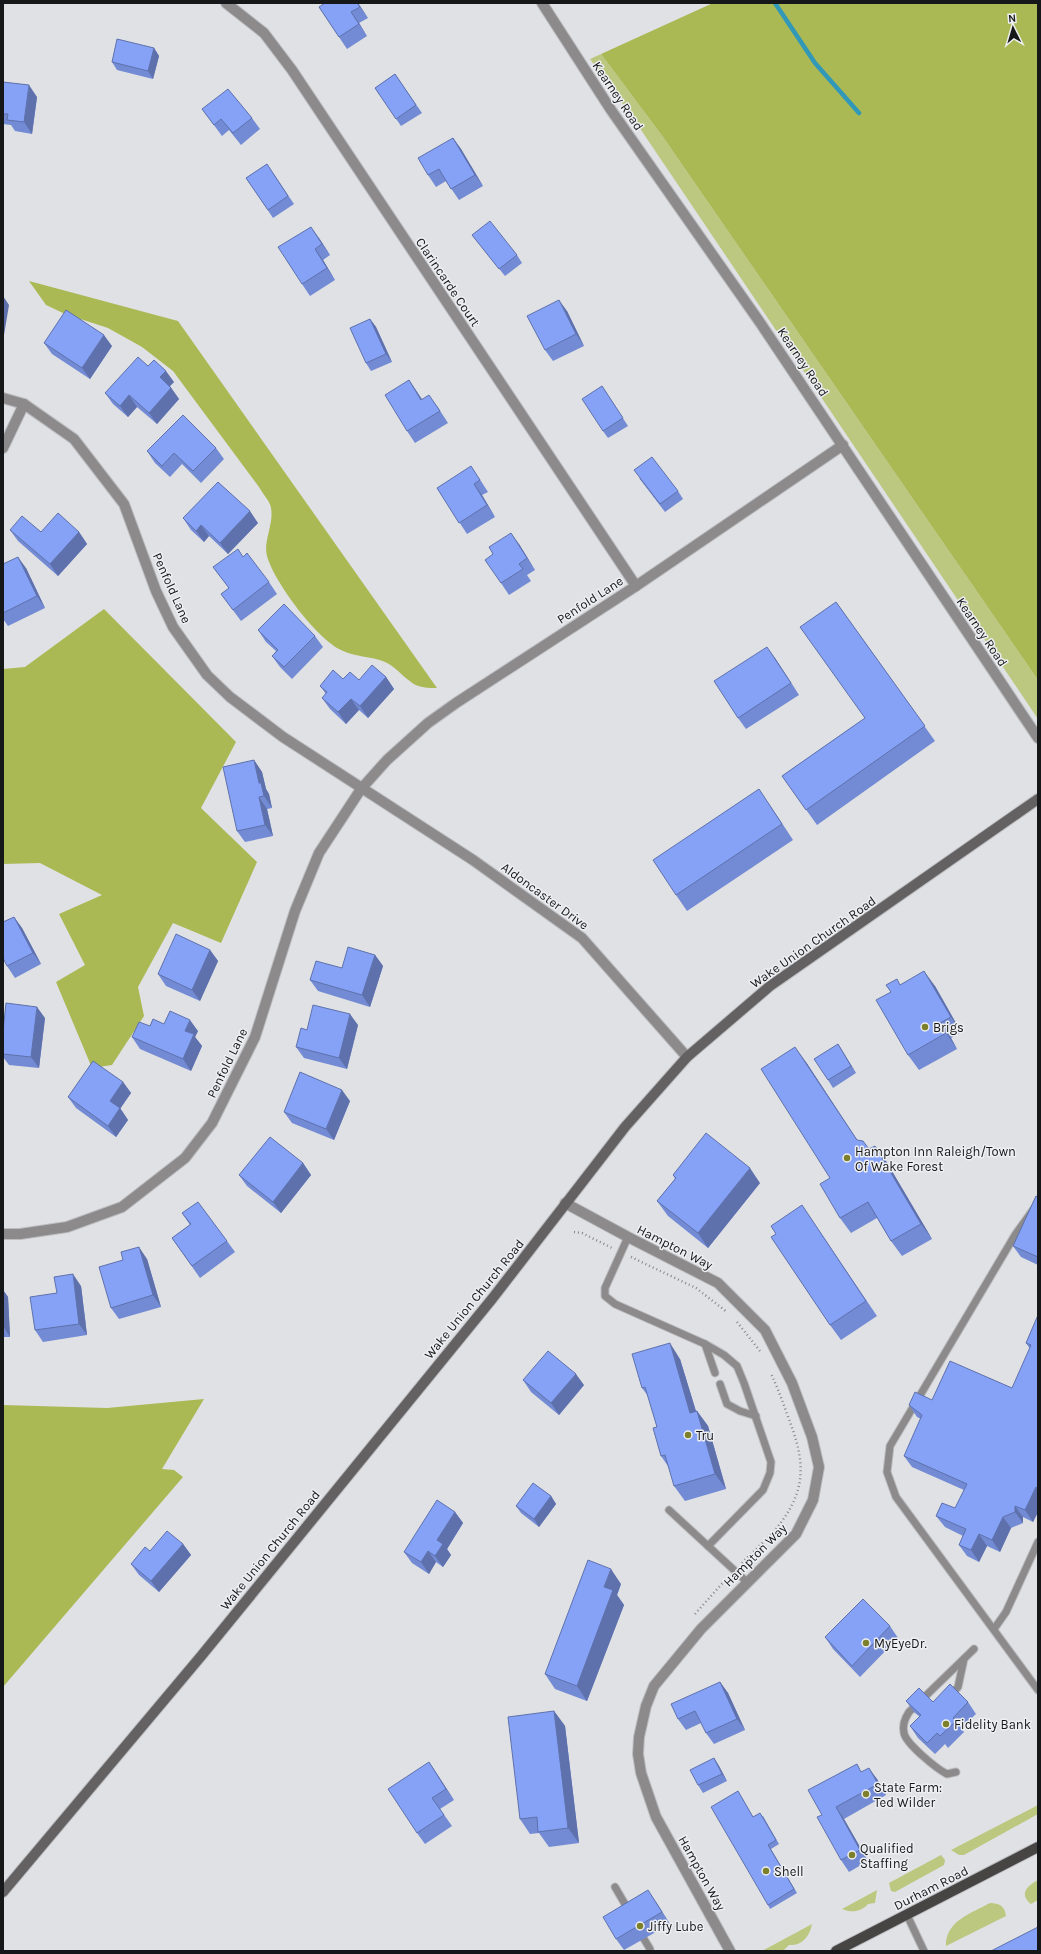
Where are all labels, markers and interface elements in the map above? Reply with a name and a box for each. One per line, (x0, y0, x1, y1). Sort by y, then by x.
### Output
north arrow (993, 8, 1033, 48)
text: N (1008, 12, 1017, 25)
street label: Kearney Road (589, 59, 647, 133)
street label: Clarincarde Court (413, 235, 483, 329)
street label: Kearney Road (774, 325, 832, 399)
street label: Penfold Lane (150, 550, 194, 626)
street label: Penfold Lane (554, 573, 626, 627)
street label: Kearney Road (953, 595, 1011, 669)
street label: Aldoncaster Drive (498, 859, 592, 933)
street label: Wake Union Church Road (747, 893, 879, 991)
place label: Brigs (933, 1020, 964, 1035)
marker: Brigs (920, 1022, 930, 1032)
street label: Penfold Lane (204, 1026, 250, 1100)
place label: Hampton Inn Raleigh/Town Of Wake Forest (855, 1144, 1016, 1174)
marker: Hampton Inn Raleigh/Town Of Wake Forest (842, 1153, 852, 1163)
street label: Hampton Way (635, 1221, 715, 1273)
street label: Wake Union Church Road (421, 1236, 527, 1362)
place label: Tru (696, 1428, 714, 1443)
marker: Tru (683, 1430, 693, 1440)
street label: Wake Union Church Road (217, 1487, 323, 1613)
street label: Hampton Way (720, 1520, 790, 1590)
place label: MyEyeDr. (874, 1636, 927, 1651)
marker: MyEyeDr. (861, 1638, 871, 1648)
place label: Fidelity Bank (954, 1717, 1031, 1732)
marker: Fidelity Bank (941, 1719, 951, 1729)
place label: State Farm: Ted Wilder (874, 1780, 942, 1810)
marker: State Farm: Ted Wilder (861, 1789, 871, 1799)
street label: Hampton Way (675, 1833, 729, 1913)
place label: Qualified Staffing (860, 1841, 914, 1871)
marker: Qualified Staffing (847, 1850, 857, 1860)
street label: Durham Road (891, 1863, 971, 1913)
place label: Shell (774, 1864, 804, 1879)
marker: Shell (761, 1866, 771, 1876)
place label: Jiffy Lube (648, 1919, 704, 1934)
marker: Jiffy Lube (635, 1921, 645, 1931)

